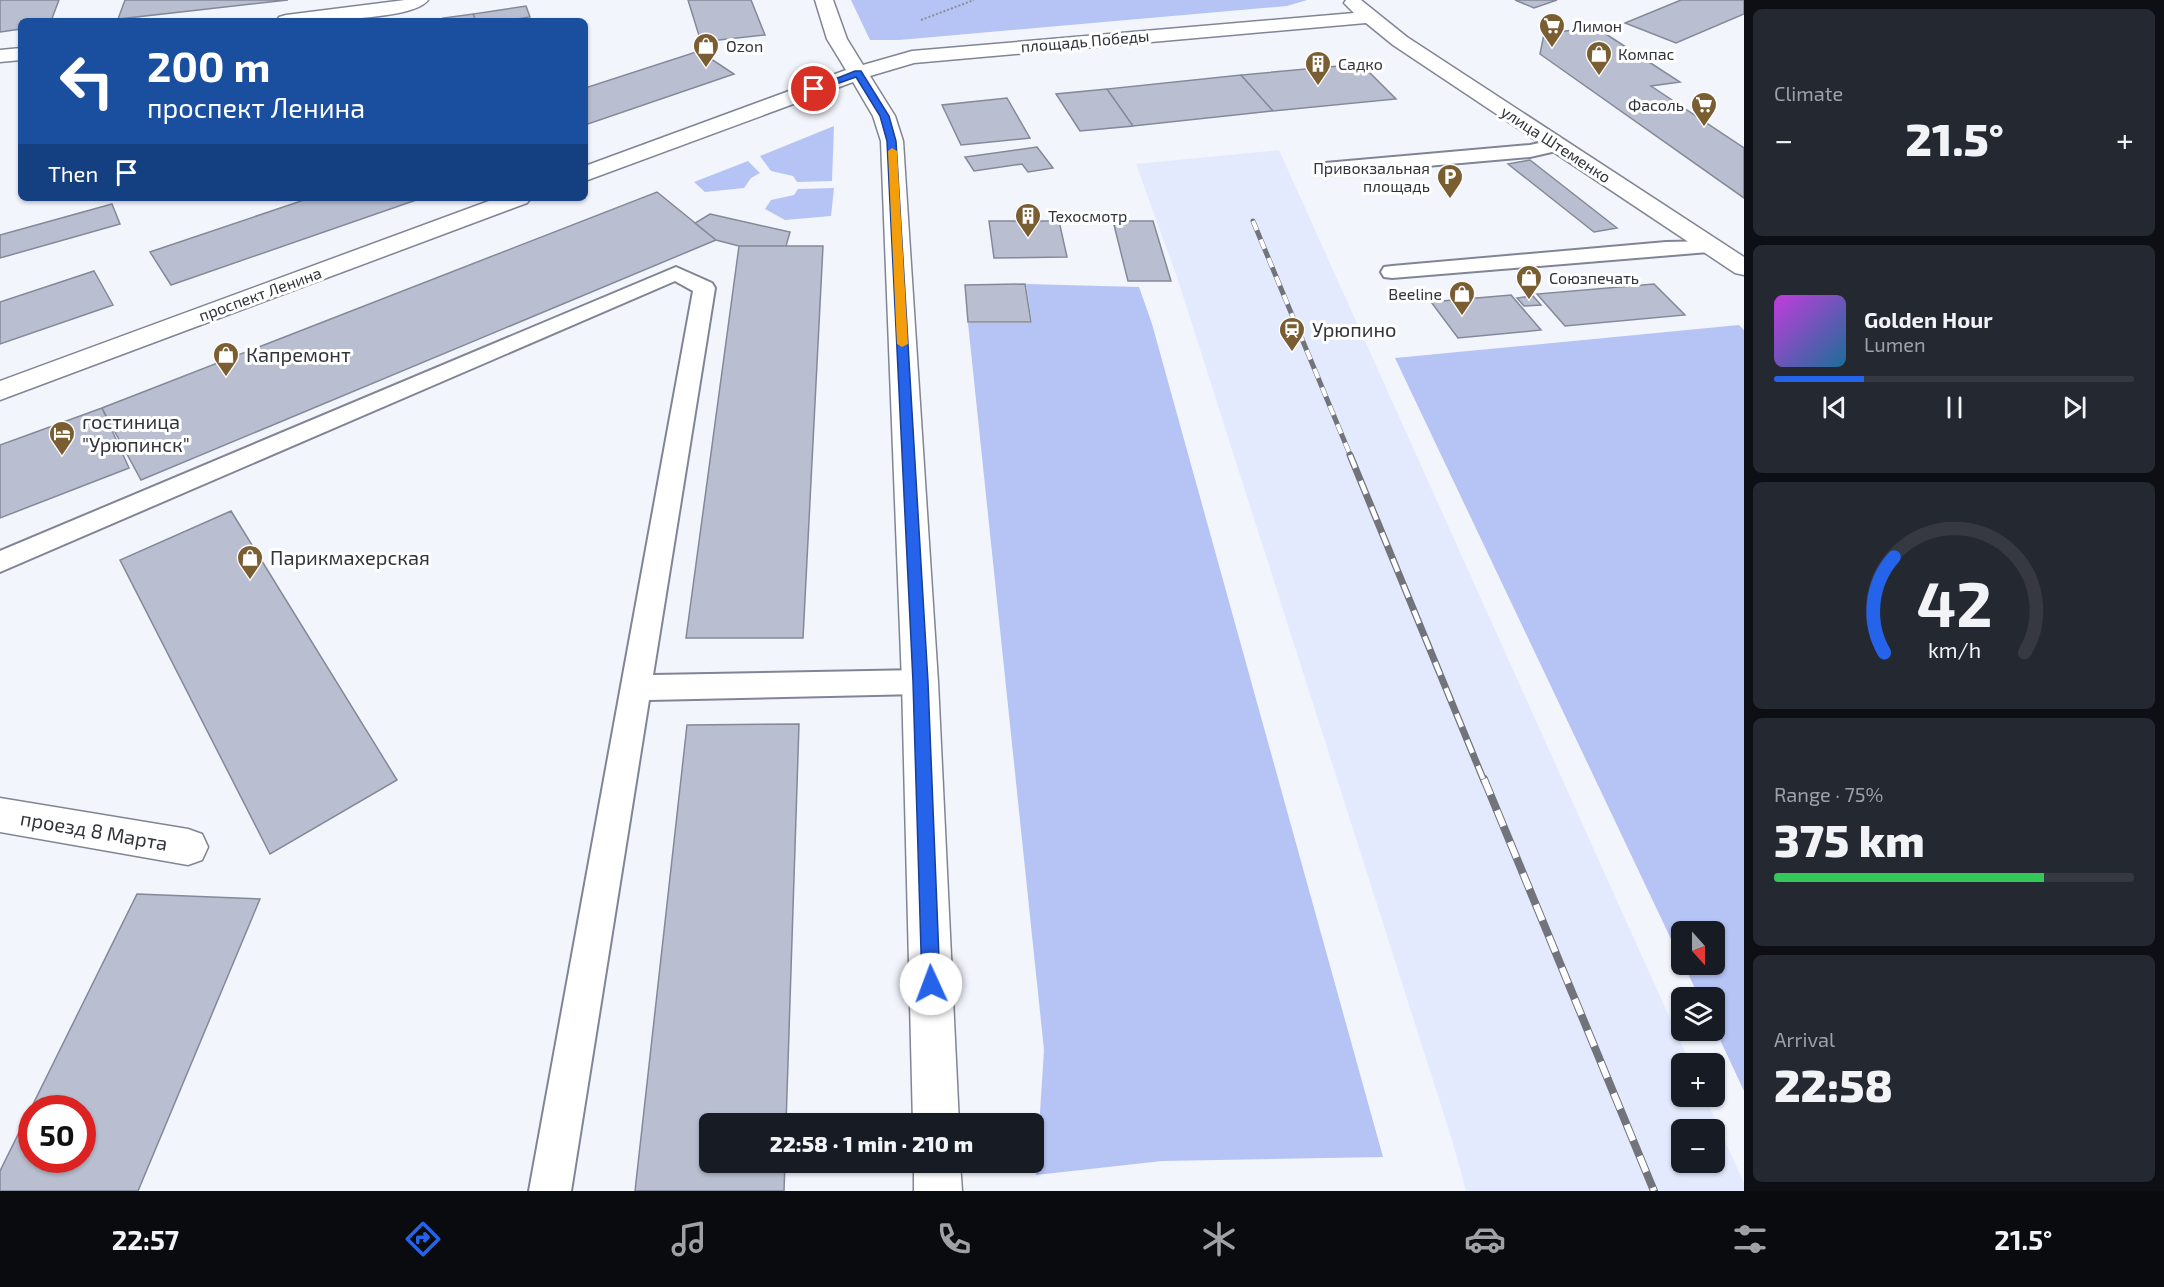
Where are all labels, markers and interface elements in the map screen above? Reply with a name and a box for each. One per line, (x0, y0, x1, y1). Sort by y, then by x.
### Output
supermarket icon: Лимон (1537, 11, 1567, 49)
place label: Лимон (1572, 16, 1622, 35)
street label: площадь Победы (1020, 25, 1150, 56)
shop icon: Ozon (691, 31, 721, 69)
place label: Ozon (726, 36, 763, 55)
shop icon: Компас (1584, 39, 1614, 77)
text: 200 m (147, 40, 270, 90)
icon: left (48, 42, 126, 120)
place label: Компас (1618, 44, 1675, 63)
building icon: Садко (1303, 49, 1333, 87)
place label: Садко (1338, 54, 1383, 73)
pin (788, 63, 839, 114)
icon: arrive (797, 72, 830, 105)
text: Climate (1774, 81, 1843, 105)
supermarket icon: Фасоль (1689, 90, 1719, 128)
text: проспект Ленина (147, 91, 365, 123)
place label: Фасоль (1628, 95, 1684, 114)
street label: улица Штеменко (1497, 101, 1615, 187)
text: 21.5° (1905, 111, 2004, 165)
text: − (1774, 119, 1793, 159)
text: + (2116, 119, 2134, 159)
icon: arrive (110, 156, 143, 189)
place label: Привокзальная площадь (1313, 158, 1430, 195)
text: Then (48, 160, 98, 186)
parking icon: Привокзальная площадь (1435, 162, 1465, 200)
building icon: Техосмотр (1013, 201, 1043, 239)
place label: Техосмотр (1048, 206, 1127, 225)
street label: проспект Ленина (196, 262, 324, 325)
shop icon: Союзпечать (1514, 263, 1544, 301)
place label: Союзпечать (1549, 268, 1639, 287)
shop icon: Beeline (1447, 279, 1477, 317)
place label: Beeline (1388, 284, 1442, 303)
text: Golden Hour (1864, 306, 1993, 332)
station icon: Урюпино (1277, 315, 1307, 353)
place label: Урюпино (1312, 317, 1397, 341)
text: Lumen (1864, 332, 1926, 356)
shop icon: Капремонт (211, 340, 241, 378)
place label: Капремонт (246, 342, 351, 366)
icon: previous (1818, 391, 1851, 424)
icon: pause (1938, 391, 1971, 424)
icon: next (2058, 391, 2091, 424)
place label: гостиница "Урюпинск" (82, 409, 190, 456)
hotel icon: гостиница "Урюпинск" (47, 419, 77, 457)
shop icon: Парикмахерская (235, 543, 265, 581)
place label: Парикмахерская (270, 545, 430, 569)
text: 42 (1916, 565, 1992, 640)
text: km/h (1927, 637, 1981, 662)
text: Range · 75% (1774, 782, 1883, 806)
street label: проезд 8 Марта (19, 805, 170, 855)
text: 375 km (1774, 812, 1925, 866)
north arrow (1671, 921, 1725, 975)
map controls (1671, 921, 1725, 1173)
position arrow (899, 952, 963, 1016)
button: layers (1671, 987, 1725, 1041)
text: Arrival (1774, 1027, 1835, 1051)
button: + (1671, 1053, 1725, 1107)
text: 22:58 (1774, 1057, 1893, 1111)
speed limit sign: 50 (18, 1095, 96, 1173)
button: − (1671, 1119, 1725, 1173)
text: 22:58 · 1 min · 210 m (770, 1130, 973, 1156)
icon: directions (402, 1218, 444, 1260)
icon: music (668, 1218, 710, 1260)
icon: phone (933, 1218, 975, 1260)
icon: climate (1198, 1218, 1240, 1260)
icon: car (1464, 1218, 1506, 1260)
icon: filters (1729, 1218, 1771, 1260)
text: 22:57 (112, 1223, 179, 1255)
text: 21.5° (1994, 1223, 2052, 1255)

